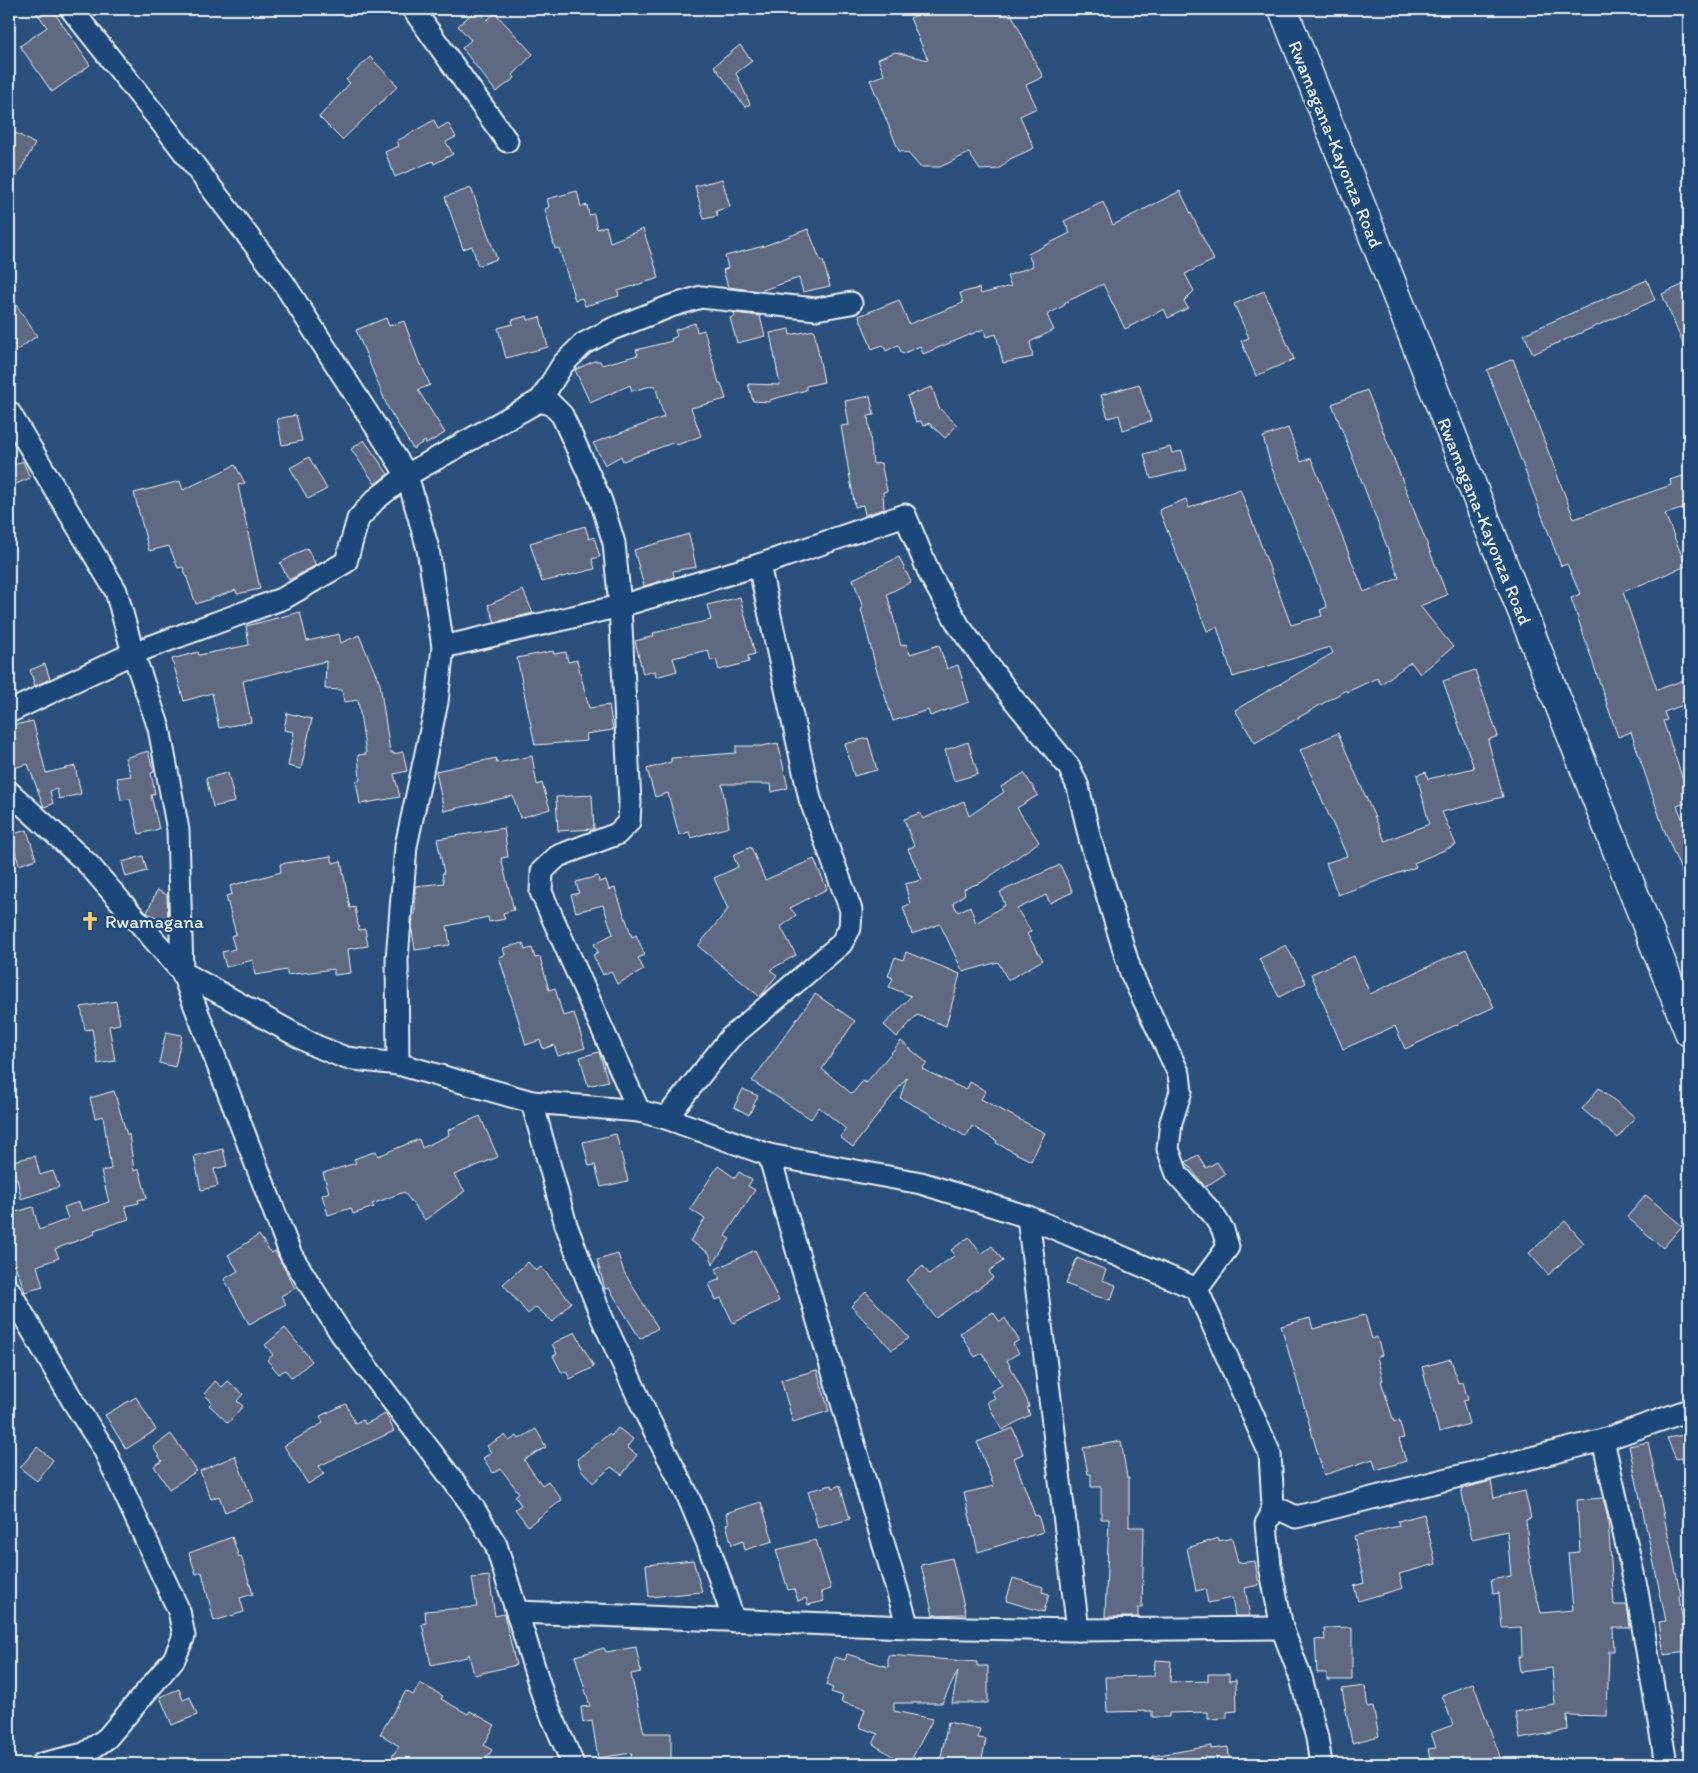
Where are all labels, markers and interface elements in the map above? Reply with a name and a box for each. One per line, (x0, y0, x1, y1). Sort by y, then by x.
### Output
street label: Rwamagana-Kayonza Road (1283, 37, 1388, 251)
street label: Rwamagana-Kayonza Road (1432, 414, 1537, 628)
church icon: Rwamagana (79, 910, 101, 932)
place label: Rwamagana (105, 910, 204, 933)

